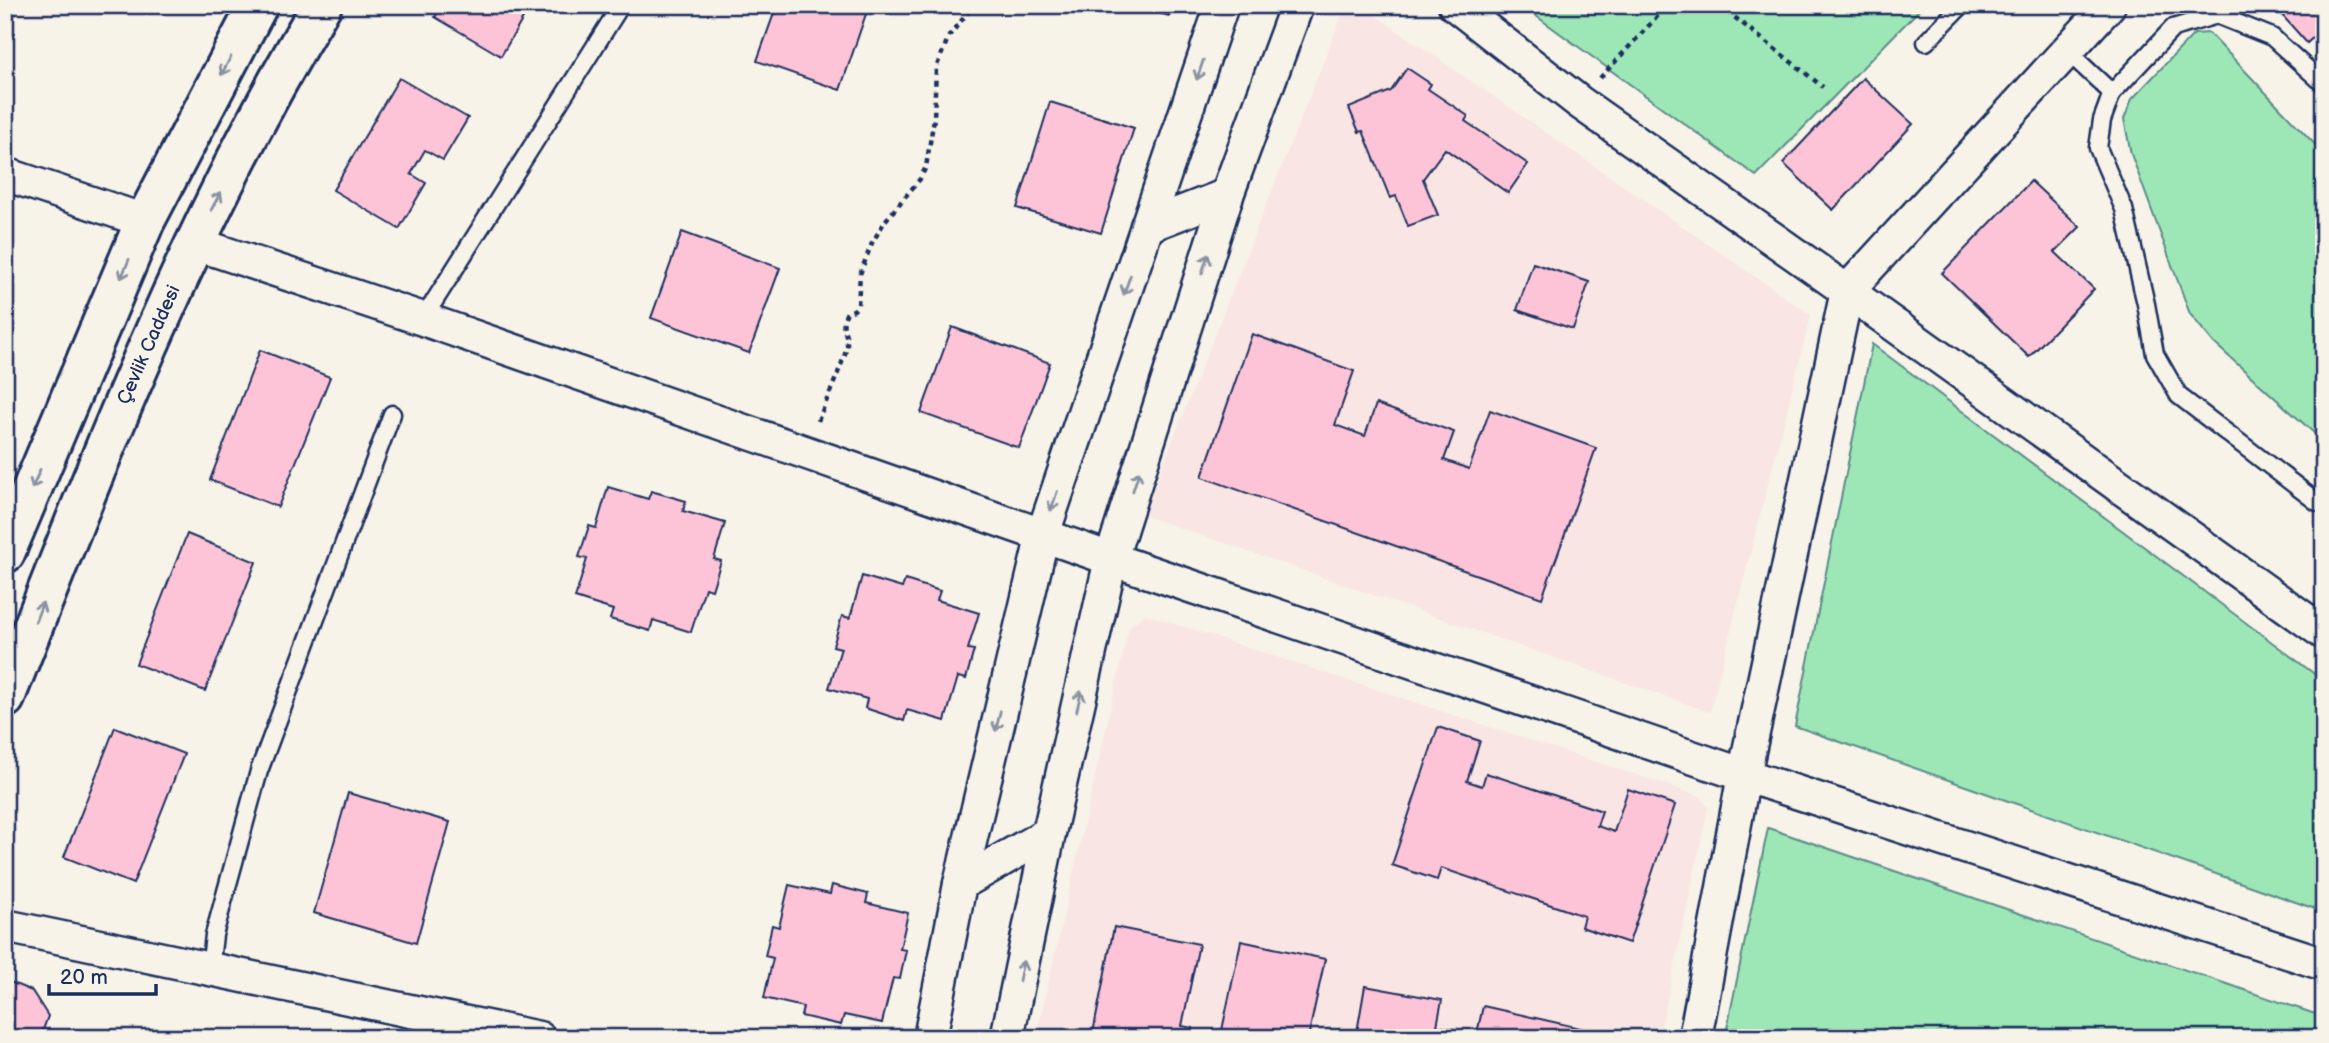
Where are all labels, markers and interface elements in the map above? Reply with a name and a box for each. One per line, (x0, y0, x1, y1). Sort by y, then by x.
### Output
one-way arrow (219, 55, 233, 75)
one-way arrow (1193, 58, 1205, 80)
one-way arrow (209, 191, 223, 212)
one-way arrow (1200, 253, 1212, 275)
one-way arrow (117, 258, 130, 279)
one-way arrow (1120, 274, 1132, 296)
street label: Çevlik Caddesi (112, 282, 186, 408)
one-way arrow (29, 468, 42, 489)
one-way arrow (1131, 470, 1144, 492)
one-way arrow (1047, 489, 1059, 511)
one-way arrow (34, 602, 47, 624)
one-way arrow (1073, 690, 1087, 713)
one-way arrow (991, 709, 1004, 732)
scale bar (49, 952, 156, 996)
one-way arrow (1014, 960, 1028, 983)
text: 20 m (60, 965, 108, 990)

